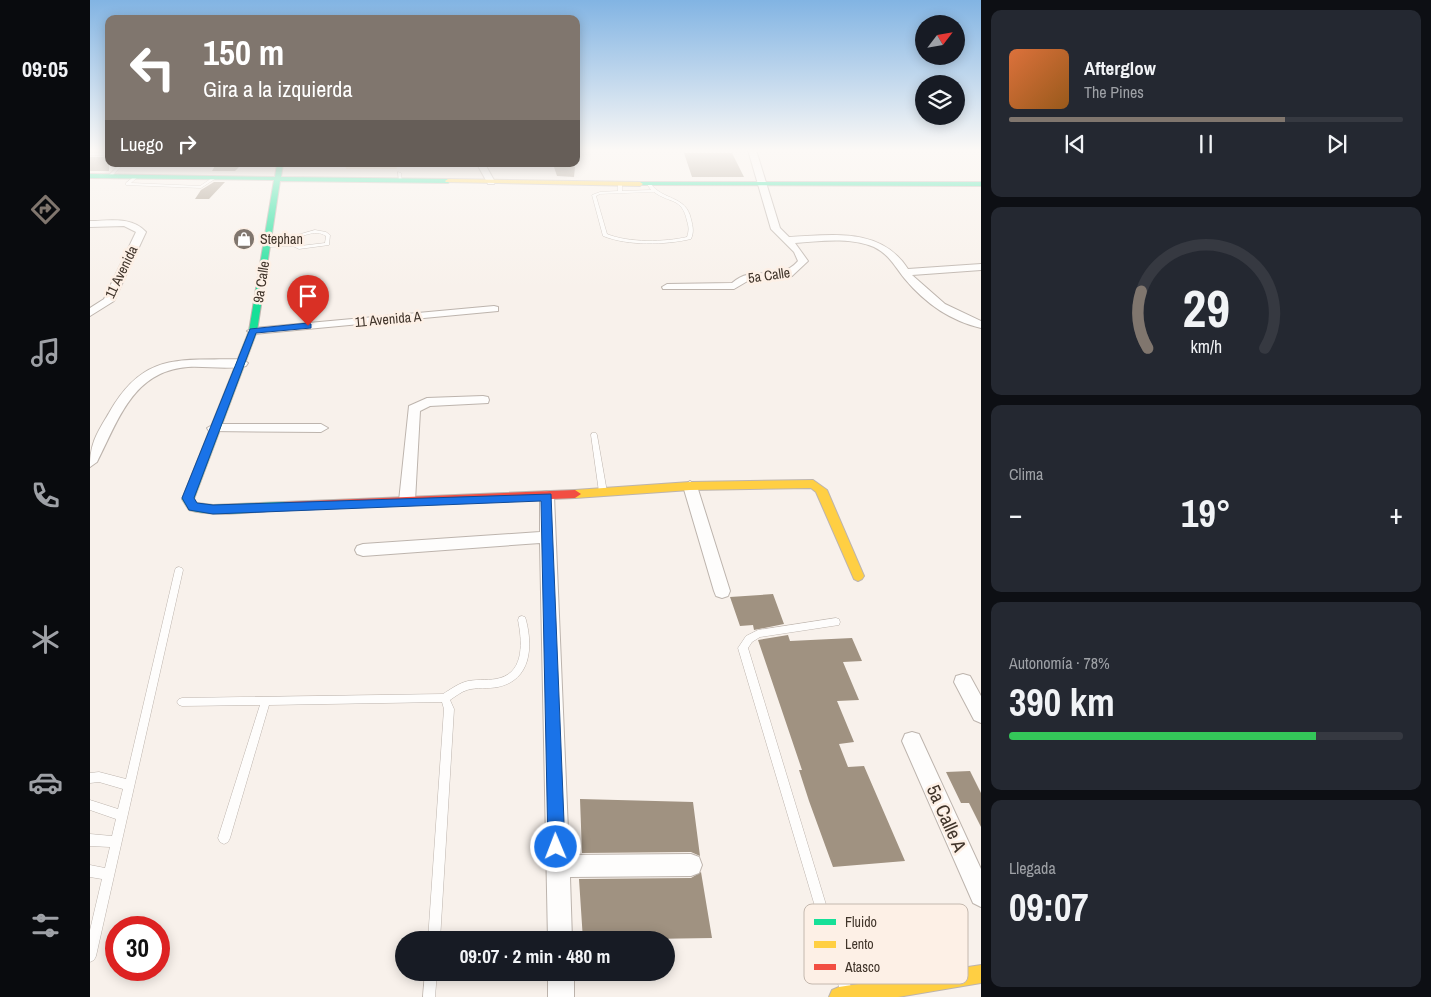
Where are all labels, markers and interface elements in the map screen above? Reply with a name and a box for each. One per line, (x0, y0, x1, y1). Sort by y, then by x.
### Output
north arrow (915, 15, 965, 65)
map controls (915, 15, 965, 125)
text: 150 m (203, 29, 284, 76)
icon: left (120, 35, 185, 100)
text: 09:05 (22, 54, 68, 84)
text: Afterglow (1084, 55, 1156, 81)
text: Gira a la izquierda (203, 74, 352, 104)
button: layers (915, 75, 965, 125)
text: The Pines (1084, 81, 1144, 103)
icon: right (173, 130, 201, 158)
icon: previous (1061, 130, 1089, 158)
icon: pause (1192, 130, 1220, 158)
icon: next (1323, 130, 1351, 158)
text: Luego (120, 131, 163, 157)
icon: directions (28, 192, 63, 227)
shop icon: Stephan (232, 227, 256, 251)
place label: Stephan (260, 230, 303, 248)
street label: 11 Avenida (101, 242, 142, 301)
street label: 9a Calle (249, 260, 273, 304)
street label: 5a Calle (747, 263, 791, 287)
text: 29 (1182, 273, 1230, 343)
pin (287, 275, 329, 326)
icon: arrive (294, 282, 322, 310)
street label: 11 Avenida A (354, 307, 422, 331)
icon: music (28, 335, 63, 370)
text: km/h (1190, 335, 1222, 359)
text: Clima (1009, 463, 1043, 485)
icon: phone (28, 478, 63, 513)
text: 19° (1181, 488, 1231, 539)
text: − (1009, 495, 1022, 533)
text: + (1390, 495, 1403, 533)
icon: climate (28, 622, 63, 657)
text: Autonomía · 78% (1009, 652, 1110, 674)
text: 390 km (1009, 677, 1115, 728)
icon: car (28, 765, 63, 800)
street label: 5a Calle A (921, 780, 974, 856)
position arrow (529, 820, 581, 872)
text: Llegada (1009, 857, 1056, 879)
text: 09:07 (1009, 882, 1089, 933)
legend (804, 904, 968, 984)
icon: filters (28, 908, 63, 943)
text: Fluido (845, 913, 877, 931)
speed limit sign: 30 (105, 916, 170, 981)
text: Lento (845, 935, 874, 953)
text: 09:07 · 2 min · 480 m (460, 943, 610, 969)
text: Atasco (844, 958, 880, 976)

